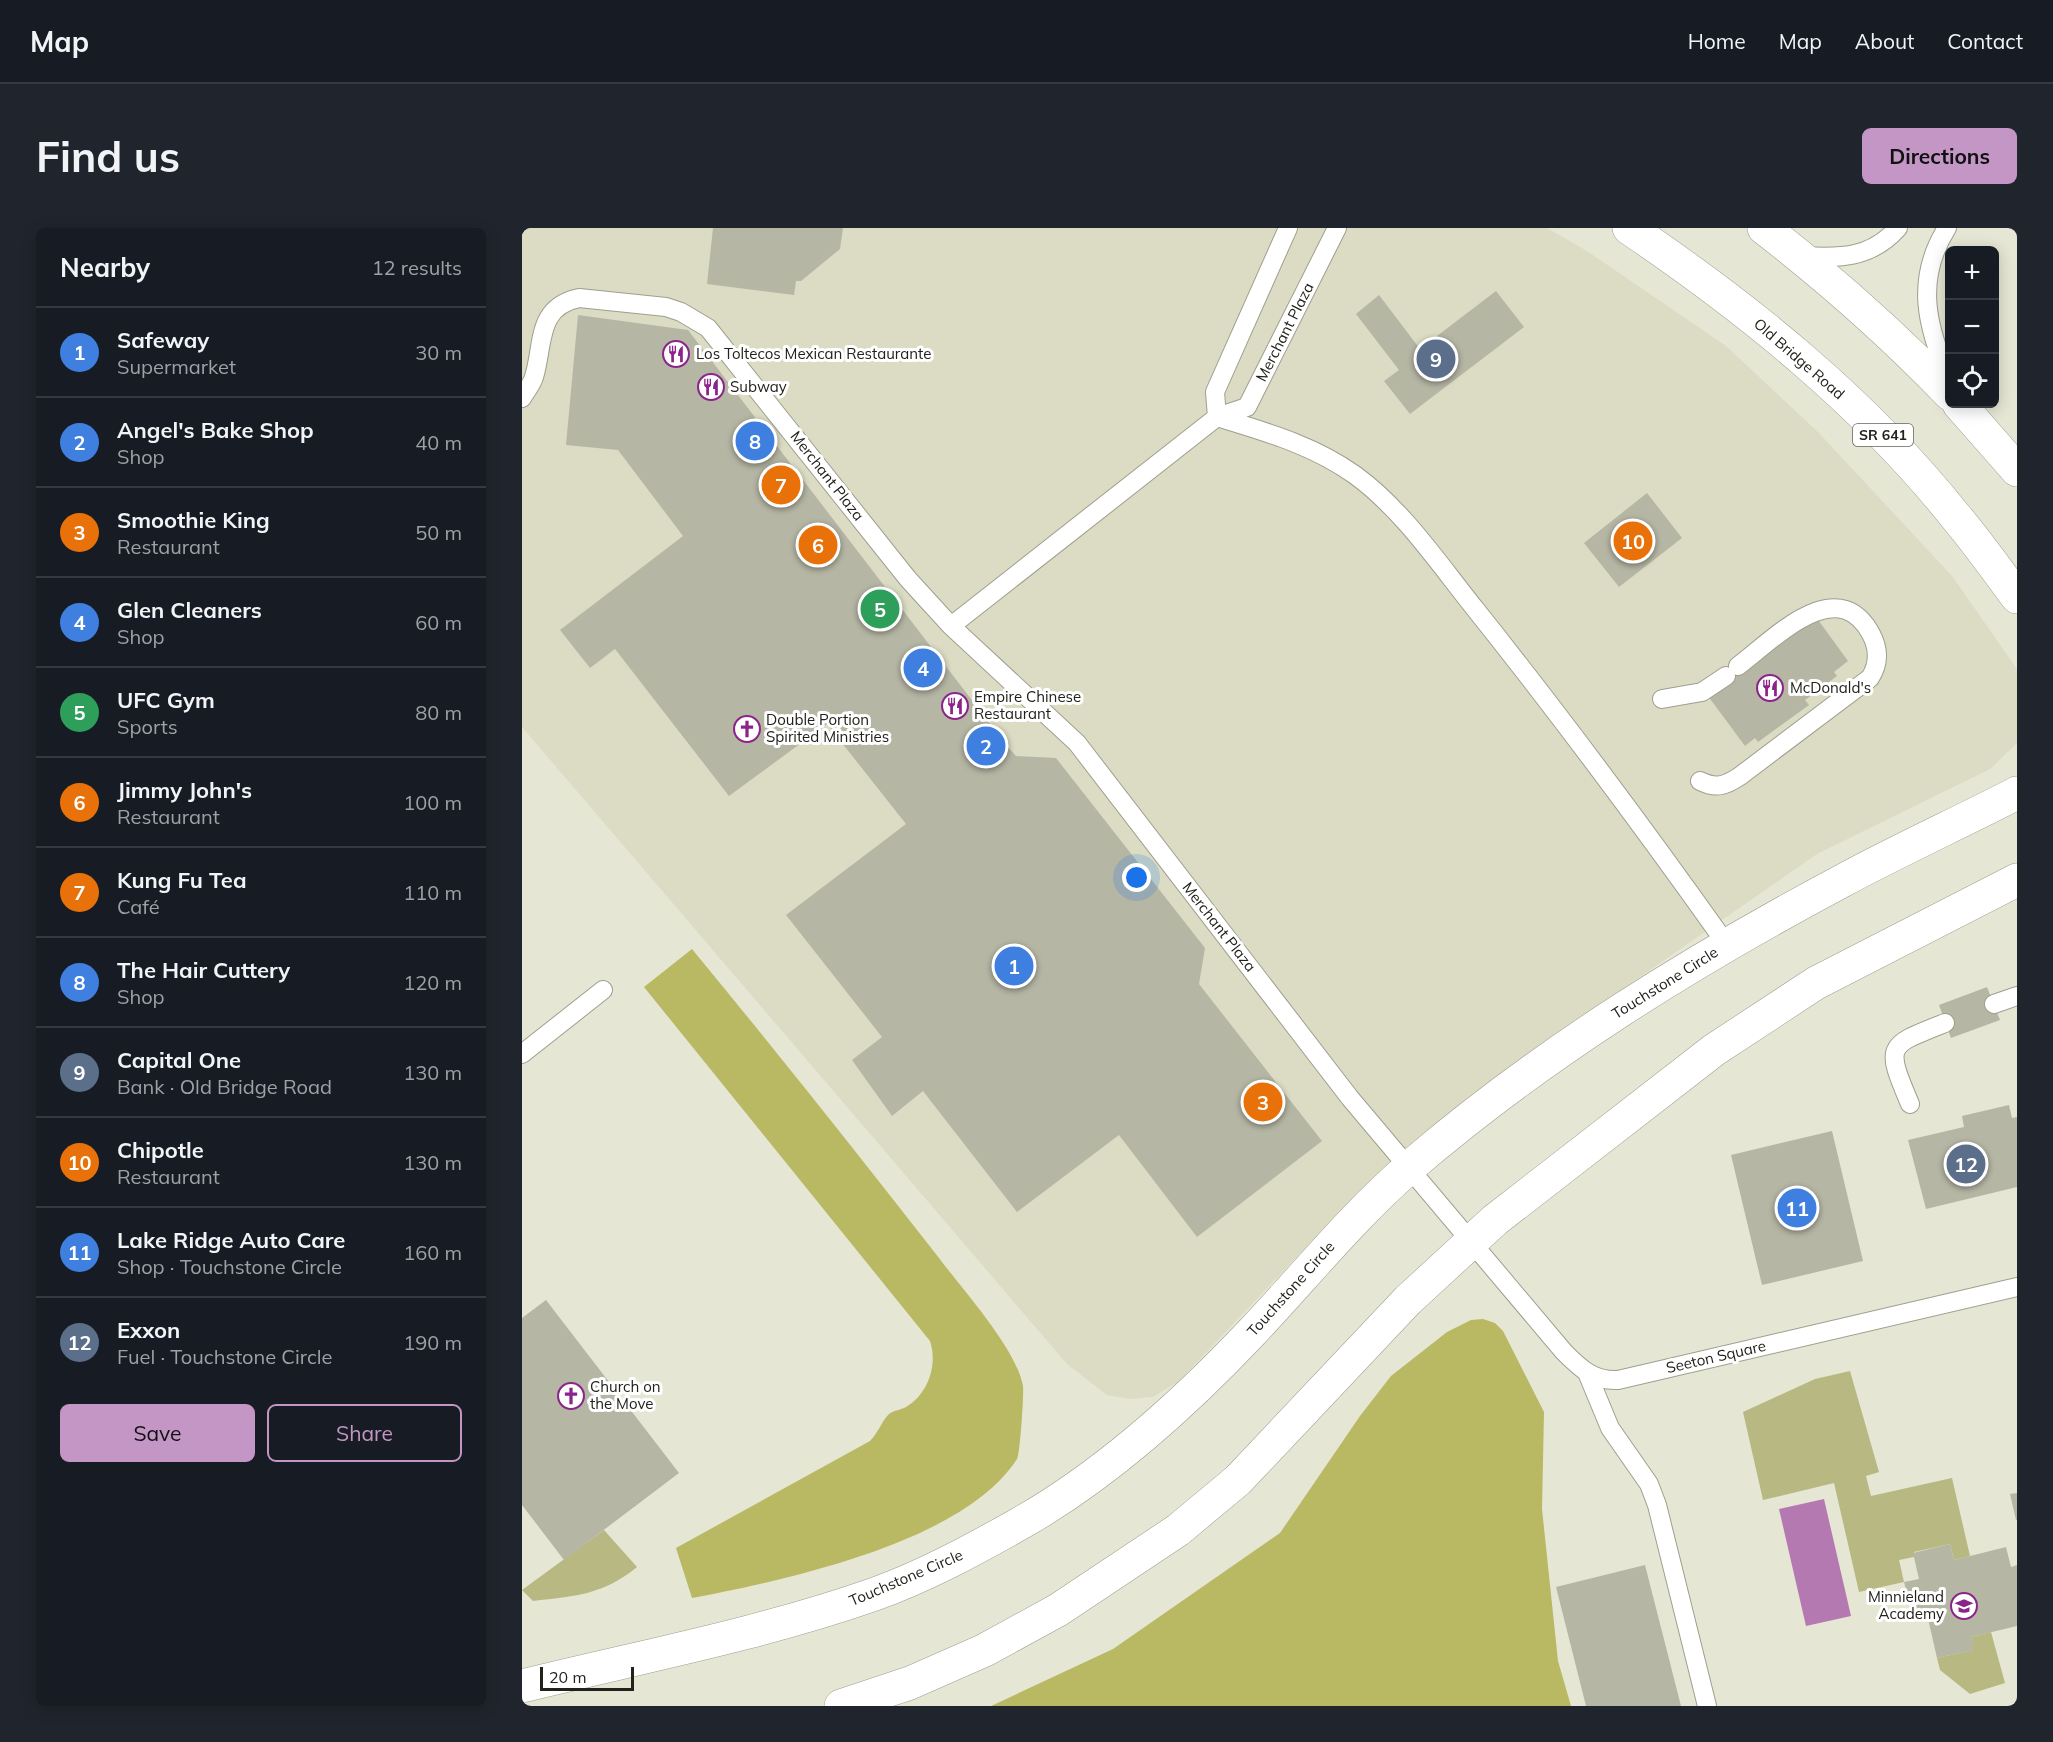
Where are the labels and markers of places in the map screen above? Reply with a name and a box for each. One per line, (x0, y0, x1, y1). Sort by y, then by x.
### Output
pin: 9 (1416, 336, 1456, 382)
restaurant icon: Los Toltecos Mexican Restaurante (661, 339, 691, 369)
place label: Los Toltecos Mexican Restaurante (696, 344, 931, 363)
restaurant icon: Subway (696, 372, 726, 402)
place label: Subway (730, 377, 787, 396)
pin: 8 (736, 418, 774, 464)
pin: 7 (762, 462, 800, 508)
pin: 10 (1614, 518, 1652, 564)
pin: 6 (798, 522, 838, 568)
pin: 5 (860, 586, 900, 632)
pin: 4 (904, 646, 942, 690)
restaurant icon: McDonald's (1755, 673, 1785, 703)
place label: McDonald's (1790, 678, 1871, 697)
place label: Empire Chinese Restaurant (974, 687, 1081, 723)
restaurant icon: Empire Chinese Restaurant (940, 691, 970, 721)
place label: Double Portion Spirited Ministries (766, 710, 889, 746)
church icon: Double Portion Spirited Ministries (732, 714, 762, 744)
pin: 2 (966, 724, 1006, 768)
pin: 1 (994, 944, 1034, 988)
pin: 3 (1244, 1080, 1282, 1124)
pin: 12 (1946, 1142, 1986, 1186)
pin: 11 (1778, 1186, 1816, 1230)
place label: Church on the Move (590, 1377, 661, 1413)
church icon: Church on the Move (556, 1381, 586, 1411)
place label: Minnieland Academy (1868, 1587, 1944, 1623)
school or university icon: Minnieland Academy (1949, 1591, 1979, 1621)

